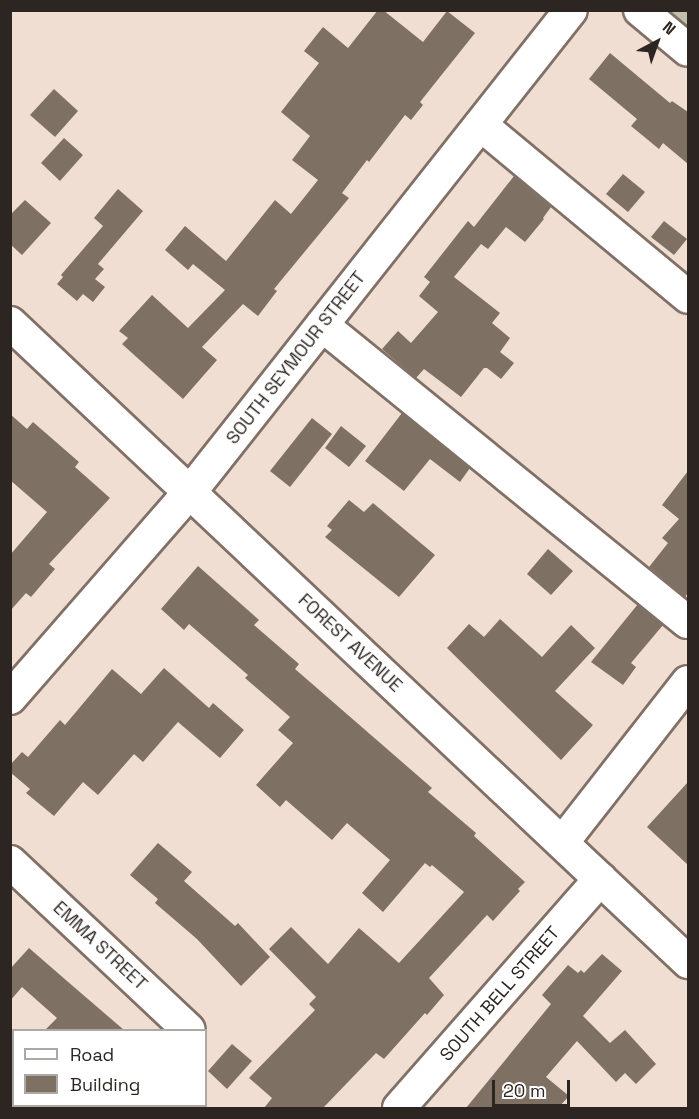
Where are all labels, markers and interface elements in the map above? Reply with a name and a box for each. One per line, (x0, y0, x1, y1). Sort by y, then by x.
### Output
north arrow (627, 12, 687, 72)
text: N (658, 17, 680, 39)
street label: SOUTH SEYMOUR STREET (222, 267, 370, 449)
street label: FOREST AVENUE (293, 589, 407, 697)
street label: EMMA STREET (49, 897, 151, 995)
street label: SOUTH BELL STREET (436, 922, 564, 1066)
legend (12, 1029, 207, 1107)
text: Road (70, 1043, 114, 1066)
scale bar (495, 1068, 573, 1106)
text: Building (70, 1073, 140, 1096)
text: 20 m (503, 1079, 546, 1102)

